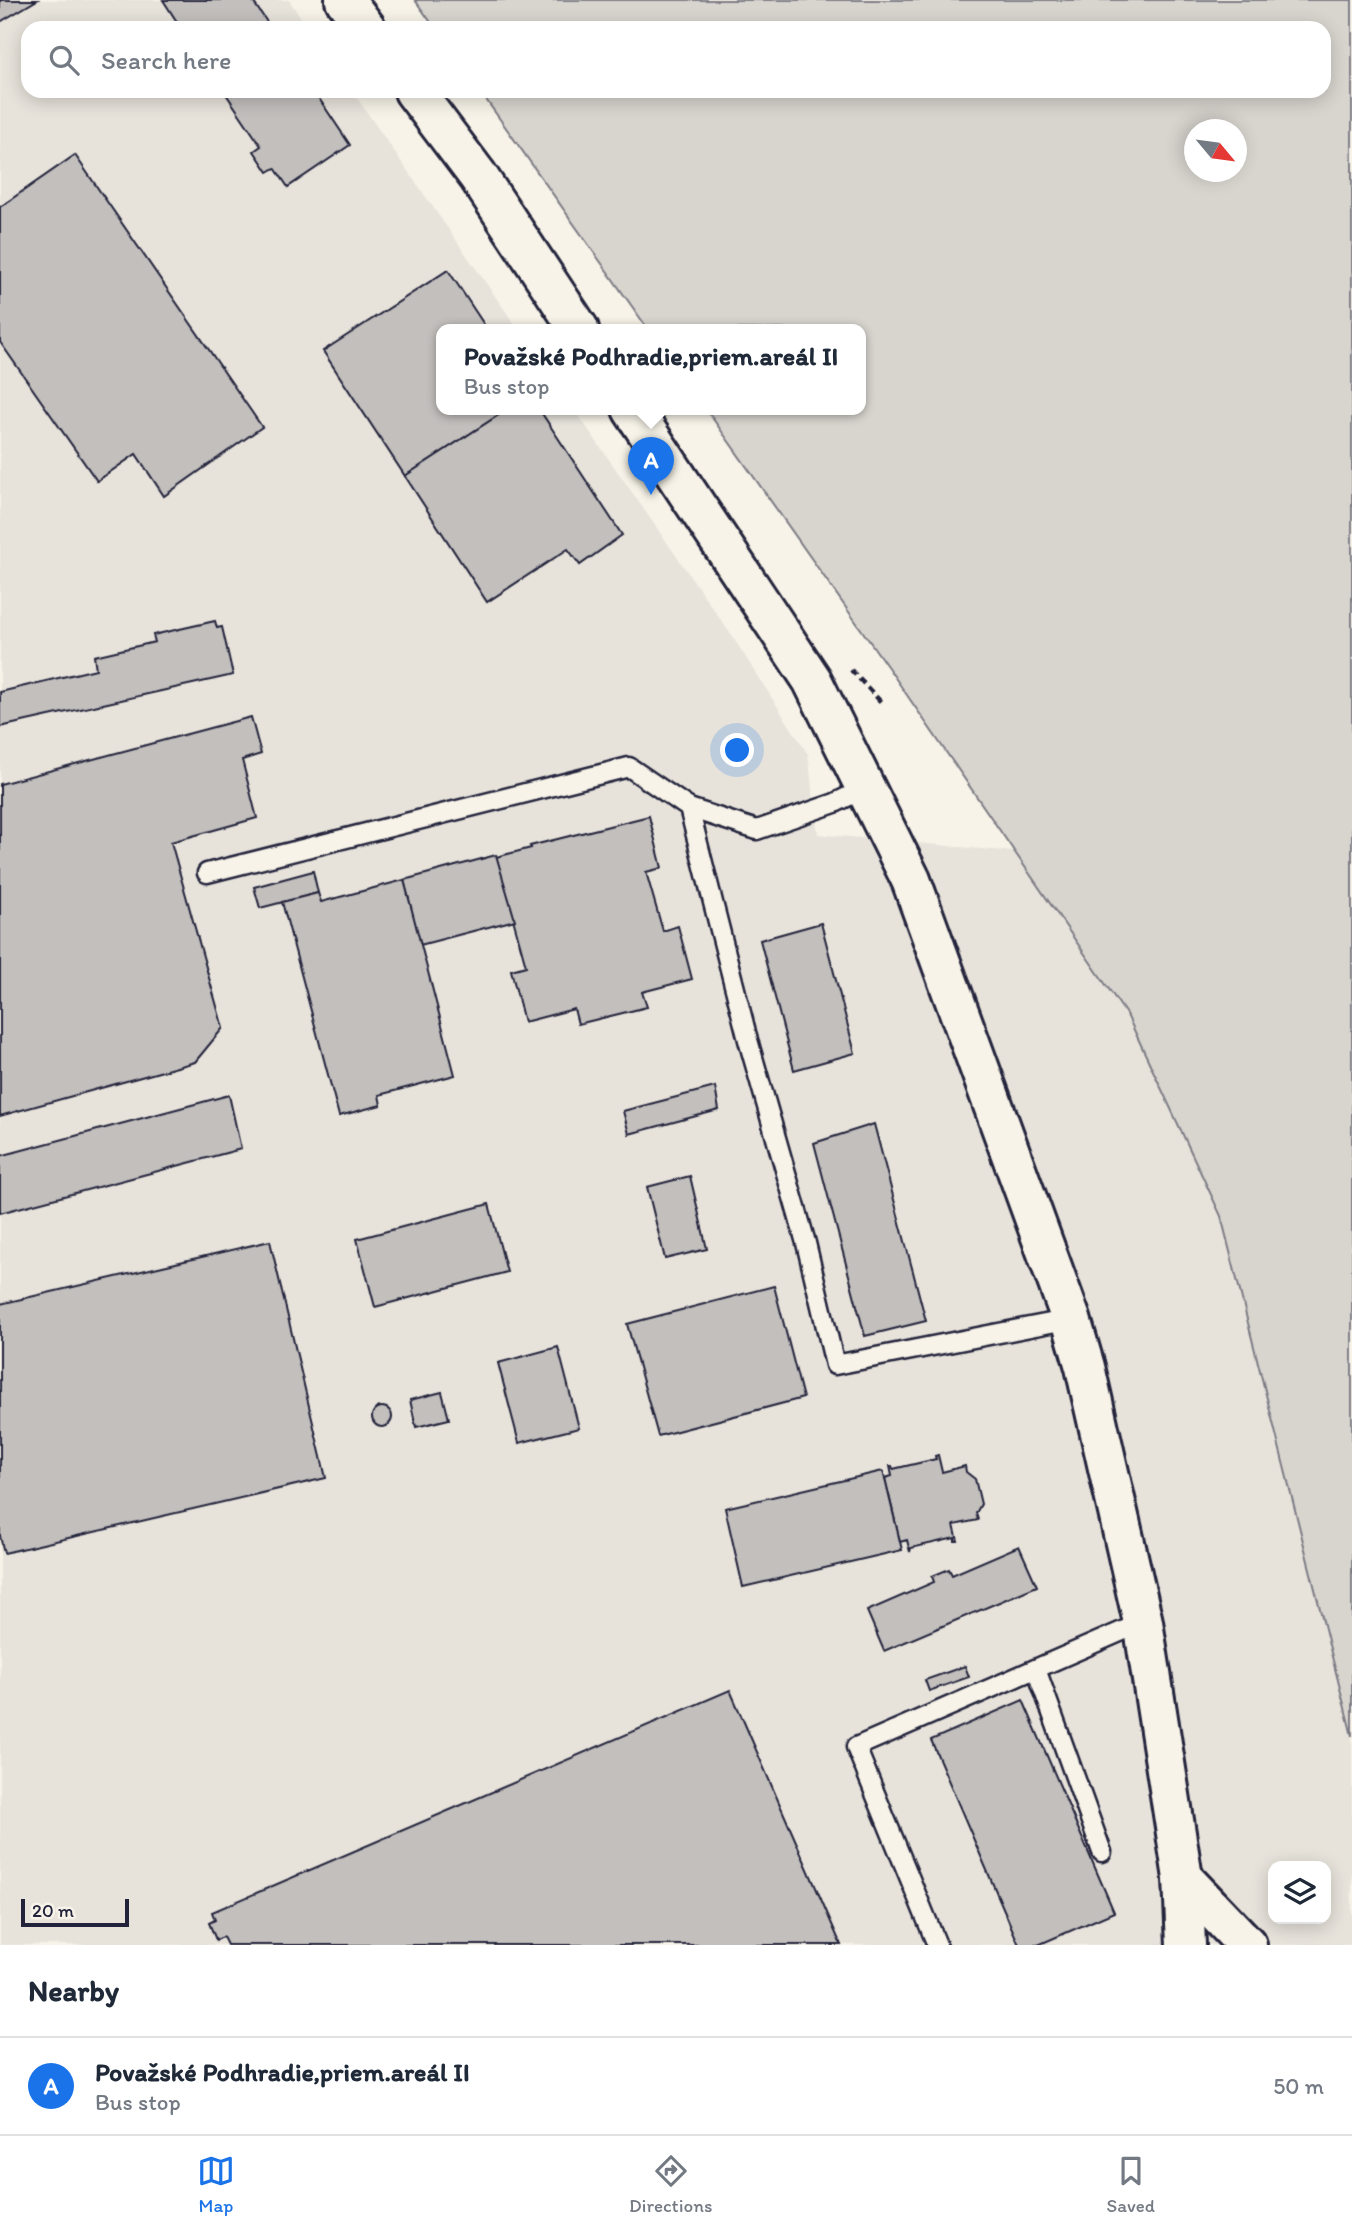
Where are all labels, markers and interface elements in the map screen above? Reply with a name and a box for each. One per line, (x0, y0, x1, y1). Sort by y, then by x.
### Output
search box (21, 21, 1331, 98)
icon: search (45, 41, 83, 79)
text: Search here (101, 44, 231, 76)
north arrow (1184, 119, 1247, 182)
popup (436, 324, 866, 415)
text: Považské Podhradie,priem.areál II (464, 340, 838, 372)
text: Bus stop (464, 372, 549, 400)
pin: A (628, 437, 674, 495)
your location (720, 733, 754, 767)
map controls (1268, 1861, 1331, 1924)
button: layers (1268, 1861, 1331, 1924)
scale bar (21, 1896, 130, 1928)
text: 20 m (32, 1899, 74, 1922)
text: Nearby (28, 1972, 119, 2009)
text: Považské Podhradie,priem.areál II (95, 2056, 470, 2088)
text: A (44, 2072, 58, 2100)
text: 50 m (1273, 2072, 1324, 2100)
text: Bus stop (95, 2088, 181, 2116)
tab: Map (197, 2152, 235, 2217)
tab: Directions (629, 2152, 713, 2217)
tab: Saved (1107, 2152, 1155, 2217)

